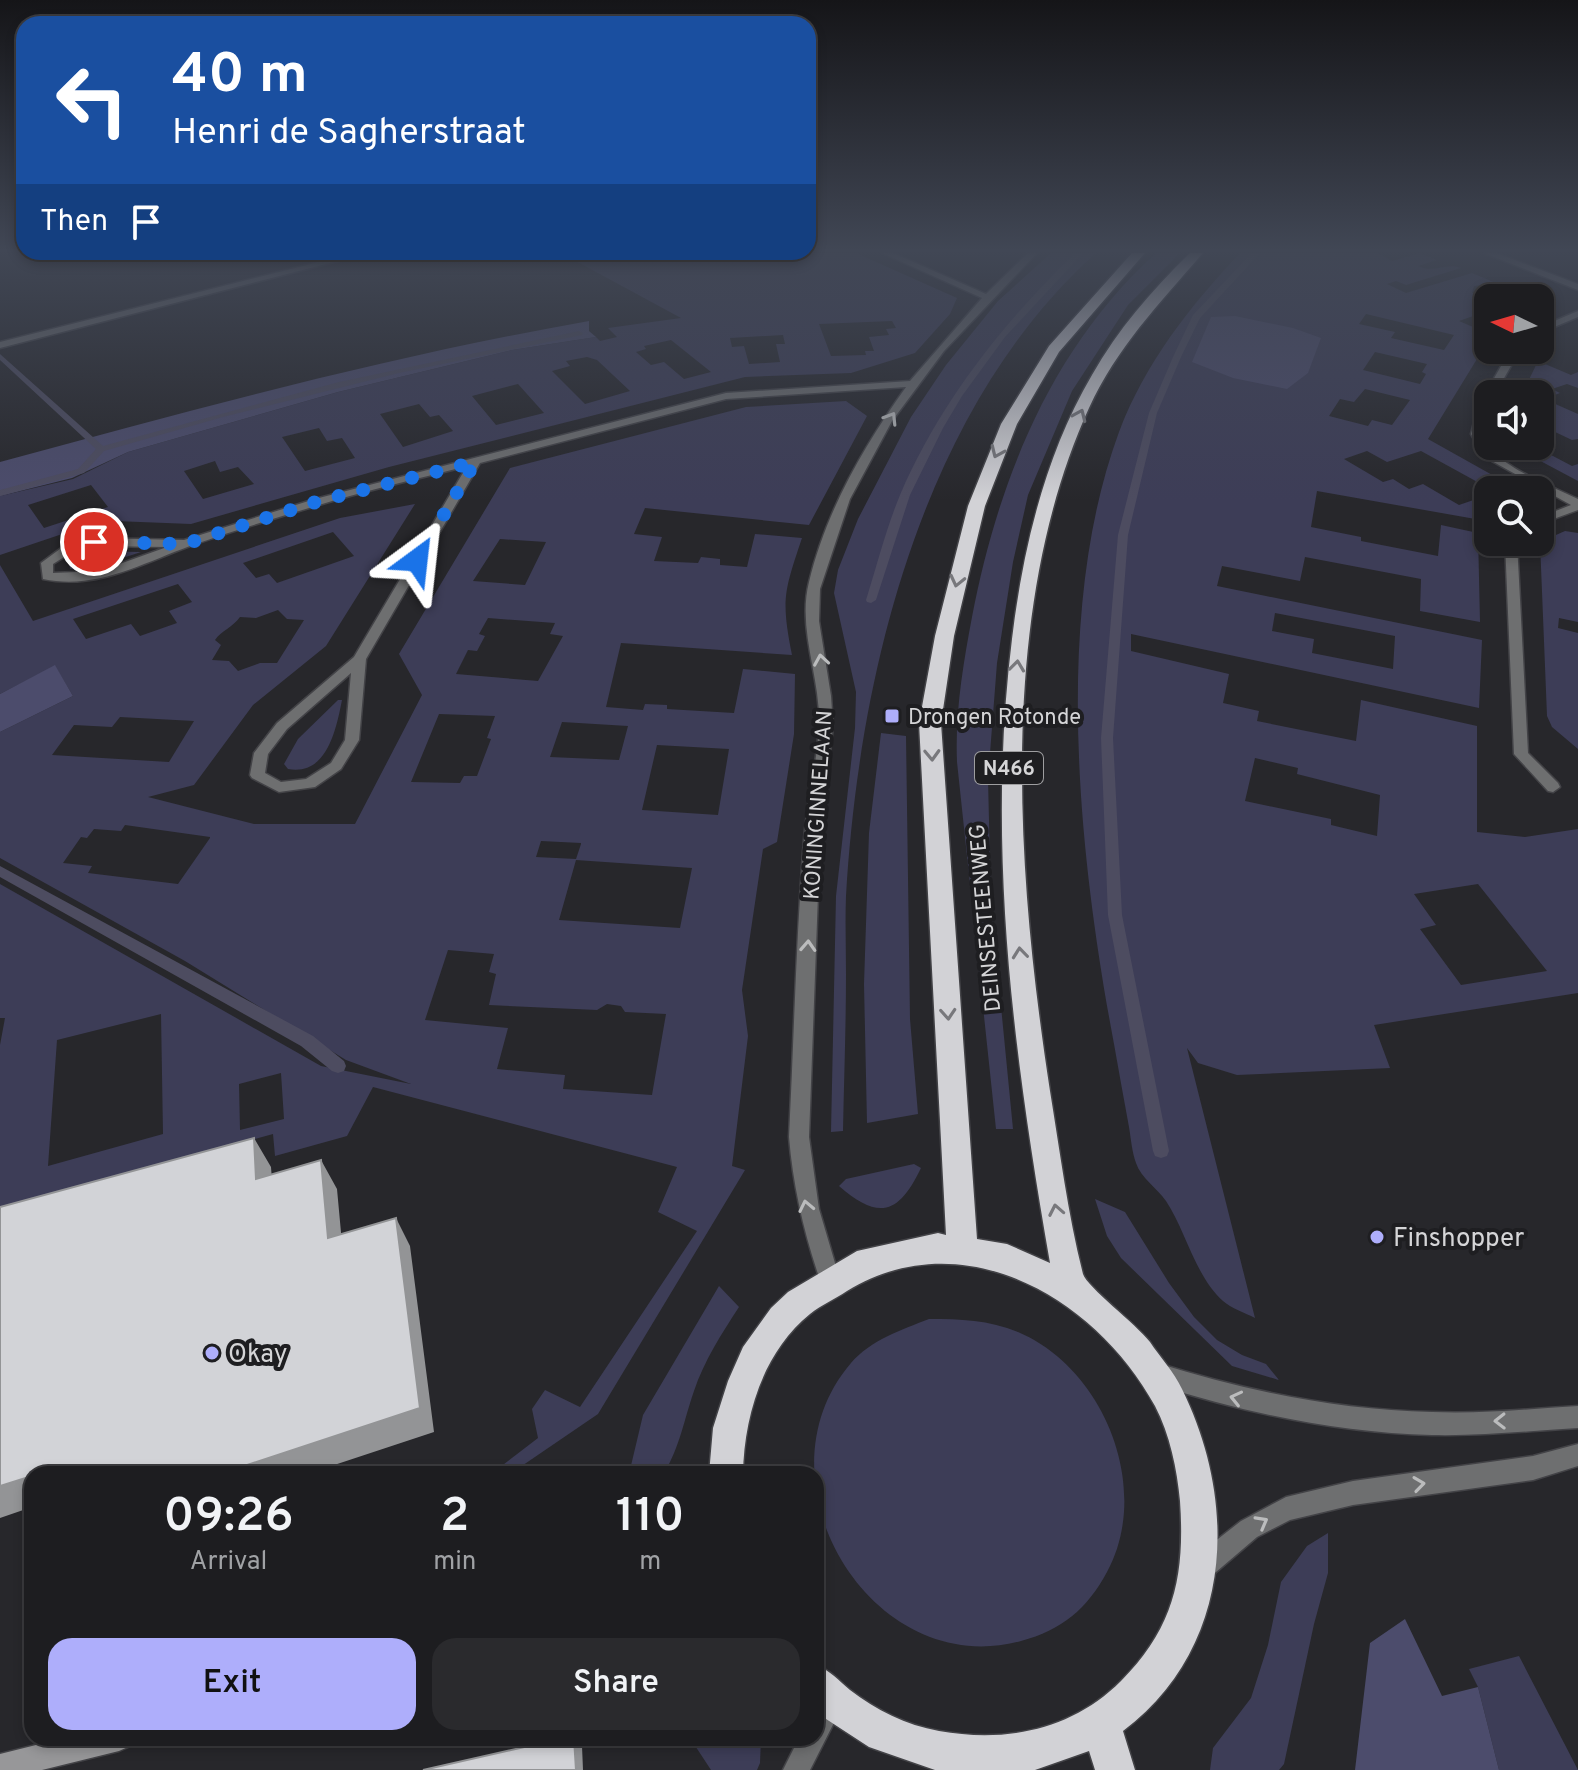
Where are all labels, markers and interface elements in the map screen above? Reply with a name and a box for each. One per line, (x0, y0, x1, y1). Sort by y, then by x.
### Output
text: 40 m (172, 42, 308, 112)
icon: left (40, 48, 144, 152)
text: Henri de Sagherstraat (172, 111, 526, 157)
icon: arrive (124, 200, 168, 244)
text: Then (40, 204, 108, 241)
north arrow (1474, 284, 1554, 364)
map controls (1474, 284, 1554, 556)
button: sound (1474, 380, 1554, 460)
one-way arrow (1070, 409, 1086, 423)
one-way arrow (881, 412, 897, 427)
one-way arrow (991, 444, 1007, 458)
button: search (1474, 476, 1554, 556)
pin (60, 508, 128, 576)
position arrow (375, 518, 459, 602)
icon: arrive (72, 520, 116, 564)
one-way arrow (949, 573, 966, 587)
one-way arrow (813, 653, 830, 666)
one-way arrow (1008, 659, 1025, 672)
place label: Drongen Rotonde (908, 705, 1081, 732)
marker: Drongen Rotonde (883, 707, 901, 725)
street label: KONINGINNELAAN (799, 709, 840, 901)
one-way arrow (923, 749, 940, 762)
road number: N466 (975, 752, 1043, 784)
street label: DEINSESTEENWEG (965, 823, 1008, 1013)
one-way arrow (799, 939, 816, 952)
one-way arrow (1012, 946, 1029, 959)
one-way arrow (939, 1008, 956, 1021)
one-way arrow (798, 1199, 815, 1213)
one-way arrow (1048, 1203, 1065, 1217)
place label: Finshopper (1393, 1223, 1524, 1256)
marker: Finshopper (1368, 1228, 1386, 1246)
place label: Okay (228, 1339, 288, 1372)
marker: Okay (203, 1344, 221, 1362)
one-way arrow (1230, 1390, 1244, 1407)
one-way arrow (1493, 1412, 1506, 1429)
one-way arrow (1413, 1476, 1426, 1493)
text: 09:26 (163, 1488, 294, 1548)
text: 2 (440, 1488, 469, 1548)
text: 110 (616, 1488, 685, 1548)
one-way arrow (1253, 1516, 1267, 1532)
text: Arrival (190, 1546, 267, 1579)
text: min (433, 1546, 476, 1579)
text: m (639, 1546, 661, 1579)
button: Exit (48, 1638, 416, 1730)
button: Share (432, 1638, 800, 1730)

